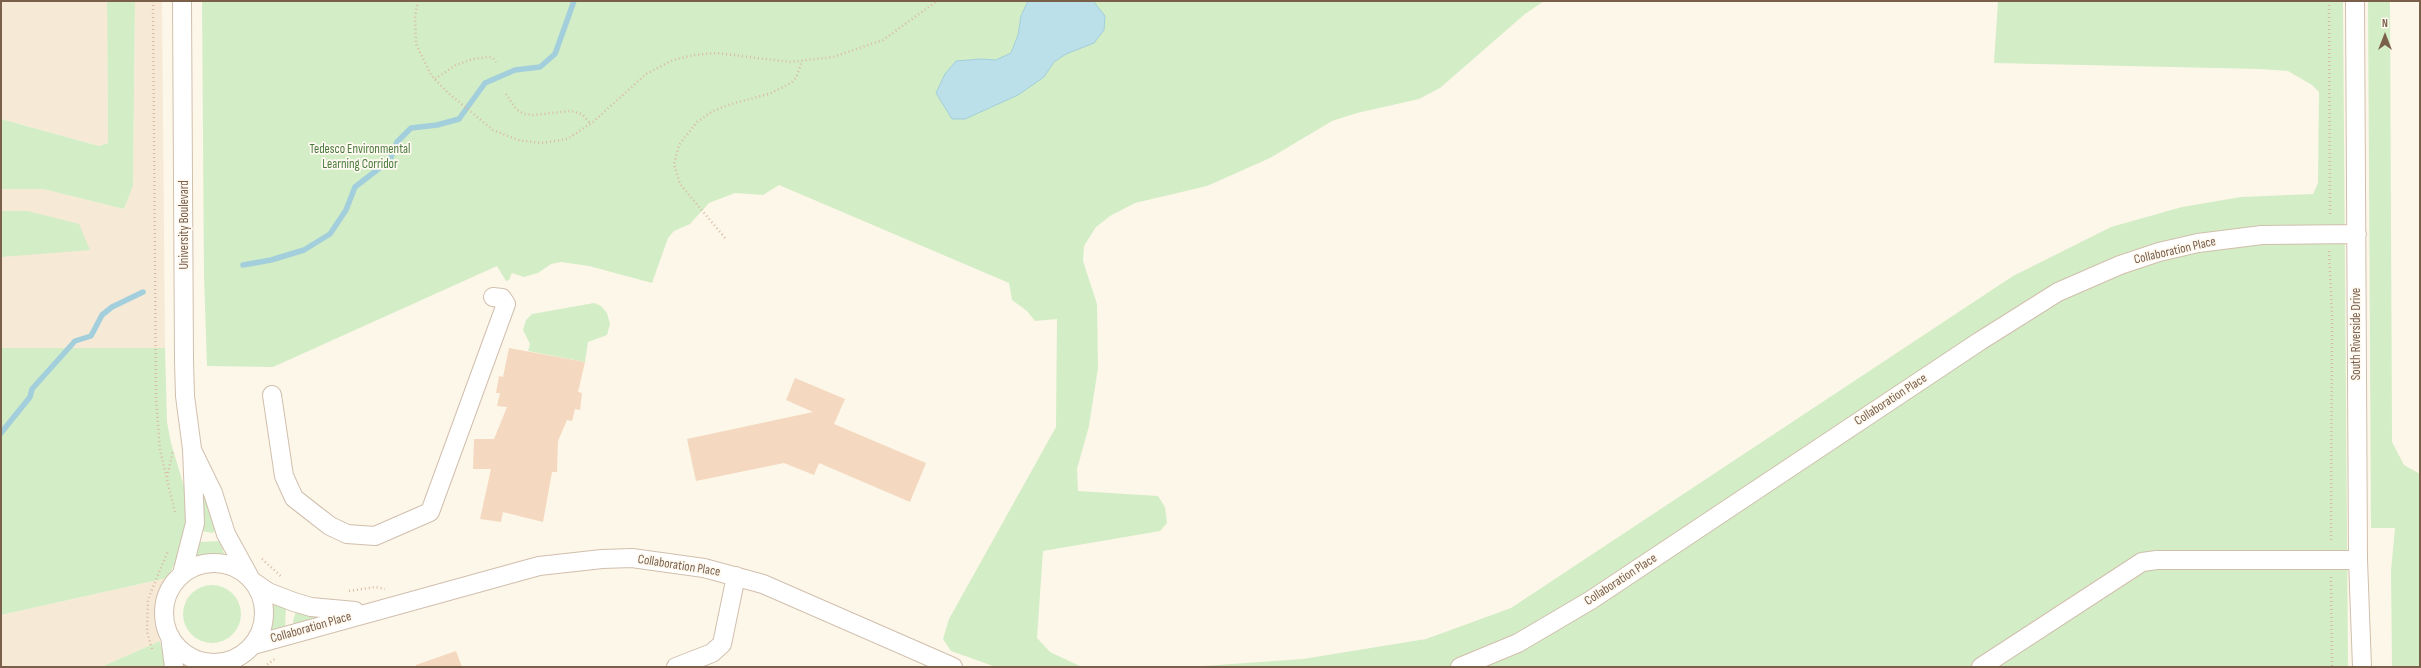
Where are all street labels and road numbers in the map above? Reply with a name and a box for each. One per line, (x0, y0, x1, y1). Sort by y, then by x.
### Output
street label: University Boulevard (177, 180, 193, 270)
street label: Collaboration Place (2133, 234, 2217, 268)
street label: South Riverside Drive (2349, 288, 2365, 380)
street label: Collaboration Place (1852, 371, 1930, 429)
street label: Collaboration Place (1582, 551, 1660, 609)
street label: Collaboration Place (637, 552, 721, 580)
street label: Collaboration Place (269, 609, 353, 647)

